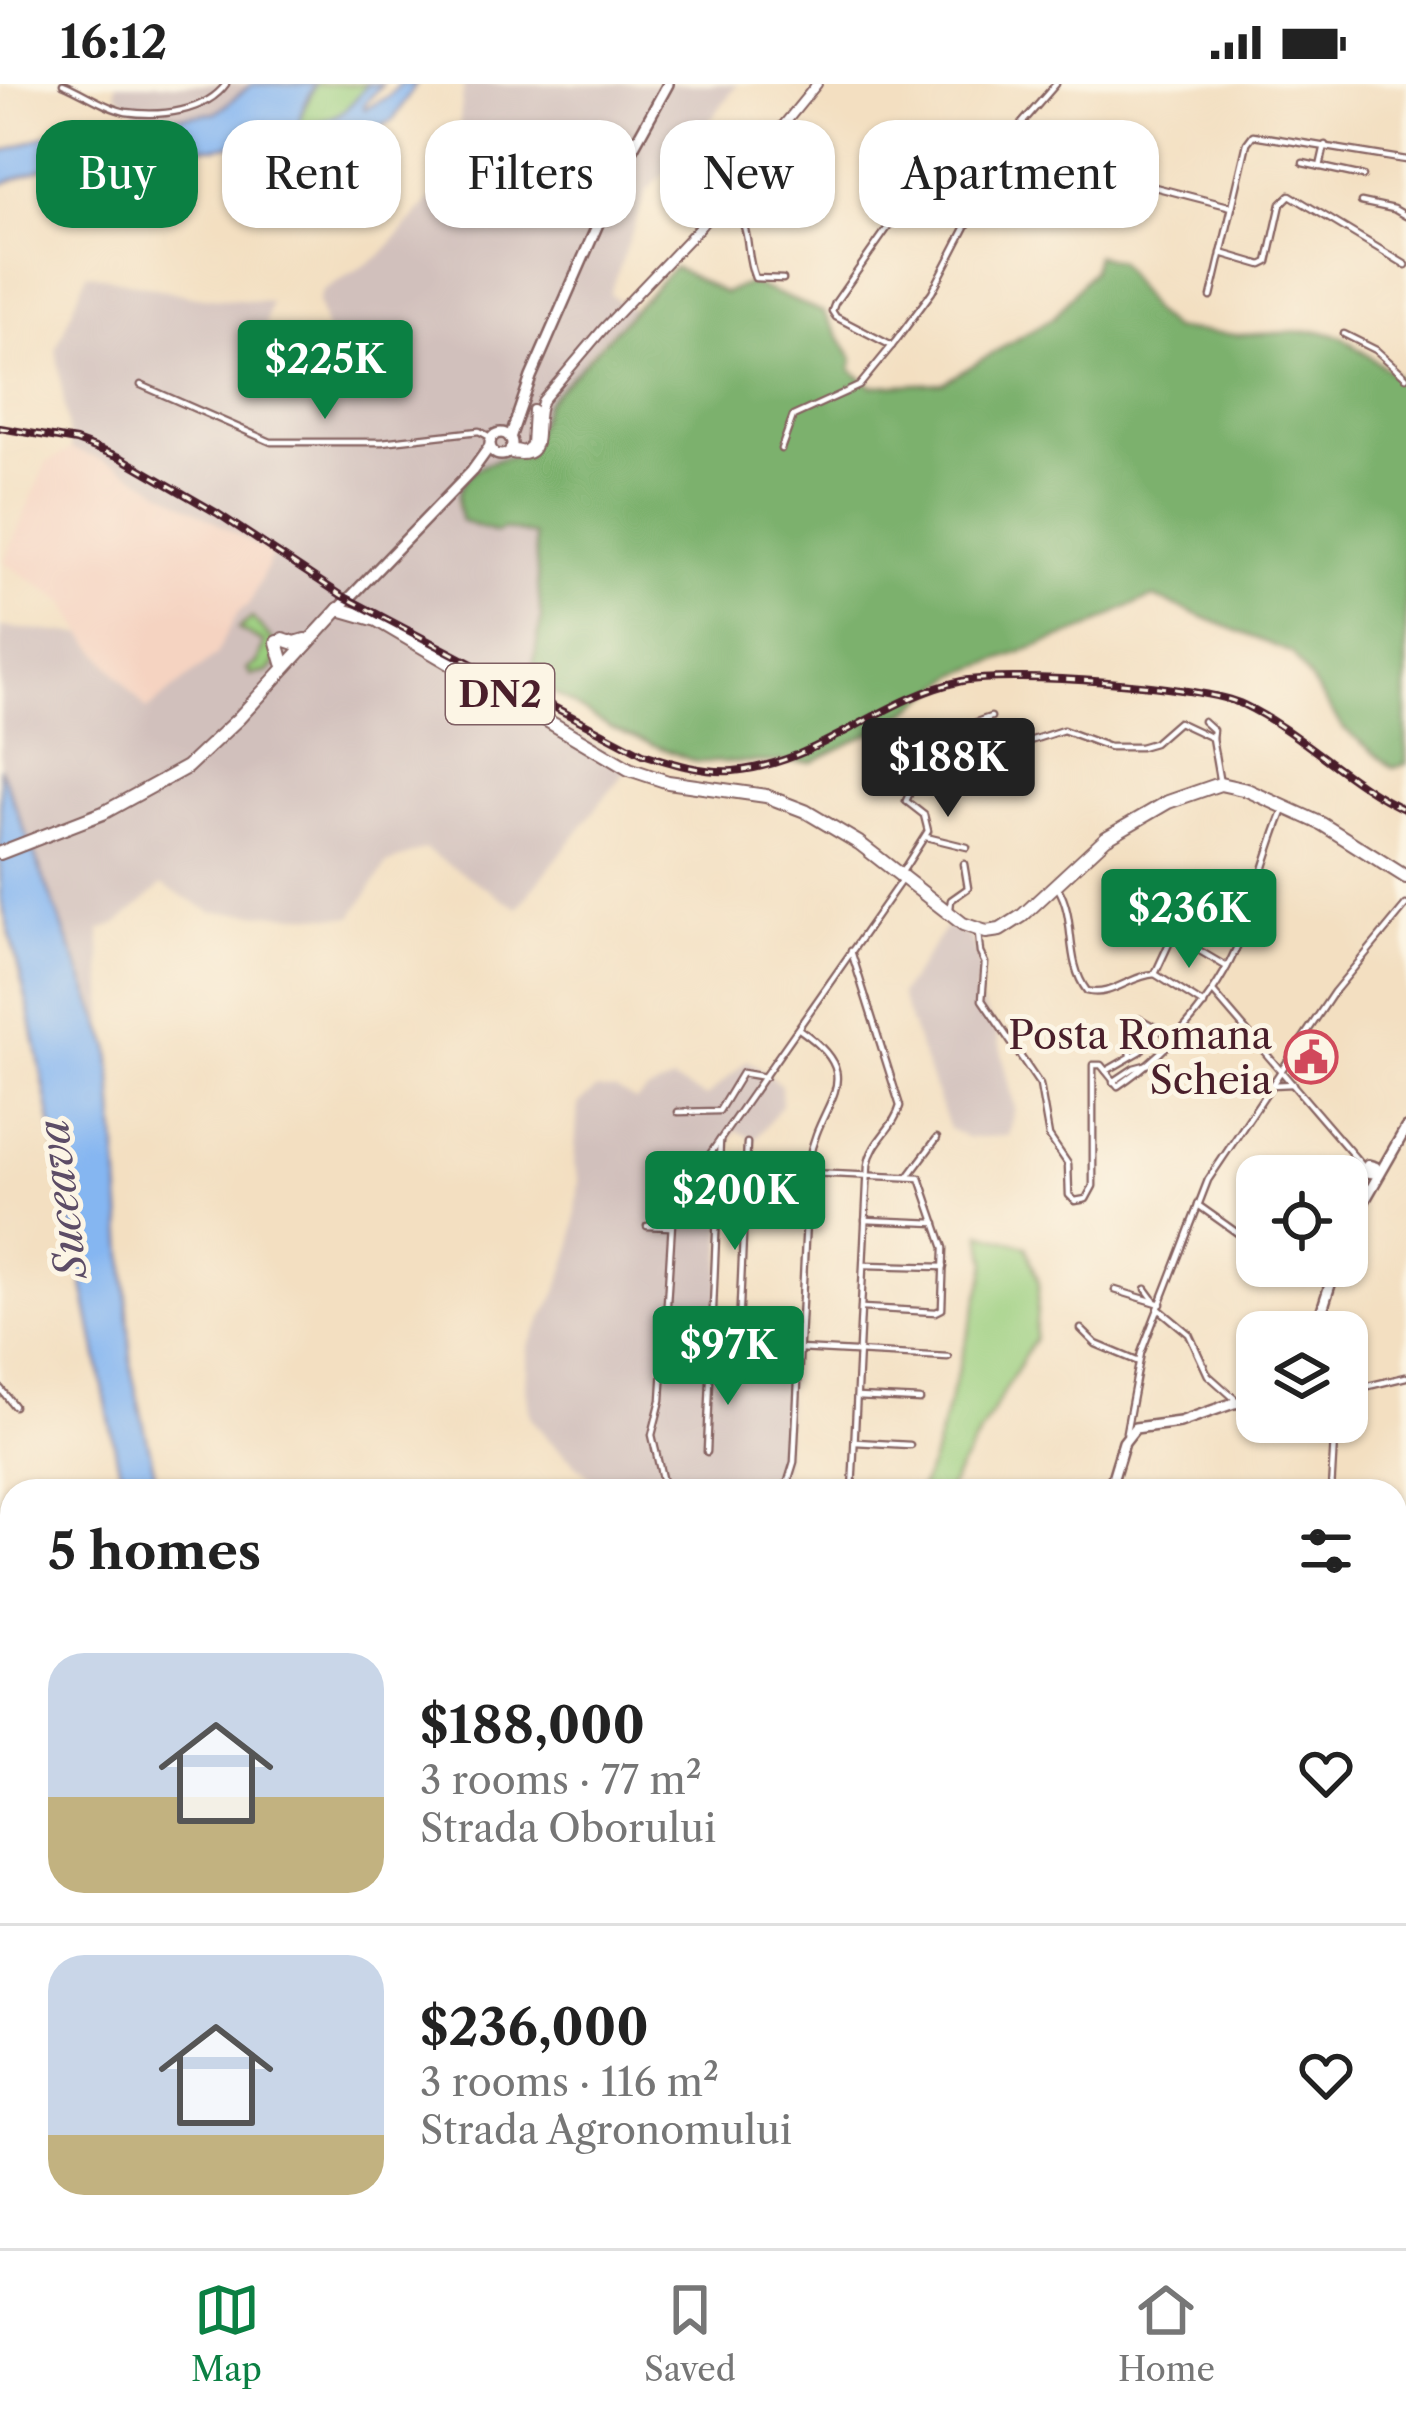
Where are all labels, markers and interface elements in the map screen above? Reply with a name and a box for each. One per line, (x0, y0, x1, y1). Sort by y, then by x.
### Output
text: 16:12 (60, 14, 167, 70)
chip: Buy (36, 120, 198, 228)
chip: Rent (222, 120, 401, 228)
chip: Filters (425, 120, 636, 228)
chip: New (660, 120, 835, 228)
chip: Apartment (859, 120, 1159, 228)
pin: $225K (241, 320, 409, 422)
text: $225K (265, 335, 385, 383)
road number: DN2 (446, 664, 554, 724)
pin: $188K (864, 718, 1032, 820)
text: $188K (889, 733, 1007, 781)
pin: $236K (1105, 869, 1273, 971)
text: $236K (1128, 884, 1250, 932)
place label: Posta Romana Scheia (1008, 1011, 1272, 1104)
public building icon: Posta Romana Scheia (1283, 1029, 1339, 1085)
water label: Suceava (26, 1117, 98, 1284)
pin: $200K (651, 1151, 819, 1253)
map controls (1236, 1155, 1368, 1443)
button: locate (1236, 1155, 1368, 1287)
text: $200K (672, 1166, 798, 1214)
pin: $97K (657, 1306, 799, 1408)
button: layers (1236, 1311, 1368, 1443)
text: $97K (680, 1321, 776, 1369)
icon: filters (1293, 1518, 1359, 1584)
text: 5 homes (48, 1520, 261, 1582)
text: $188,000 (420, 1694, 645, 1756)
icon: home (144, 1701, 288, 1845)
icon: heart (1293, 1740, 1359, 1806)
text: 3 rooms · 77 m² (420, 1756, 702, 1804)
text: Strada Oborului (420, 1804, 716, 1852)
text: $236,000 (420, 1996, 649, 2058)
icon: home (144, 2003, 288, 2147)
icon: heart (1293, 2042, 1359, 2108)
text: 3 rooms · 116 m² (420, 2058, 719, 2106)
text: Strada Agronomului (420, 2106, 792, 2154)
tab: Map (191, 2277, 262, 2390)
tab: Saved (644, 2277, 736, 2390)
tab: Home (1118, 2277, 1215, 2390)

